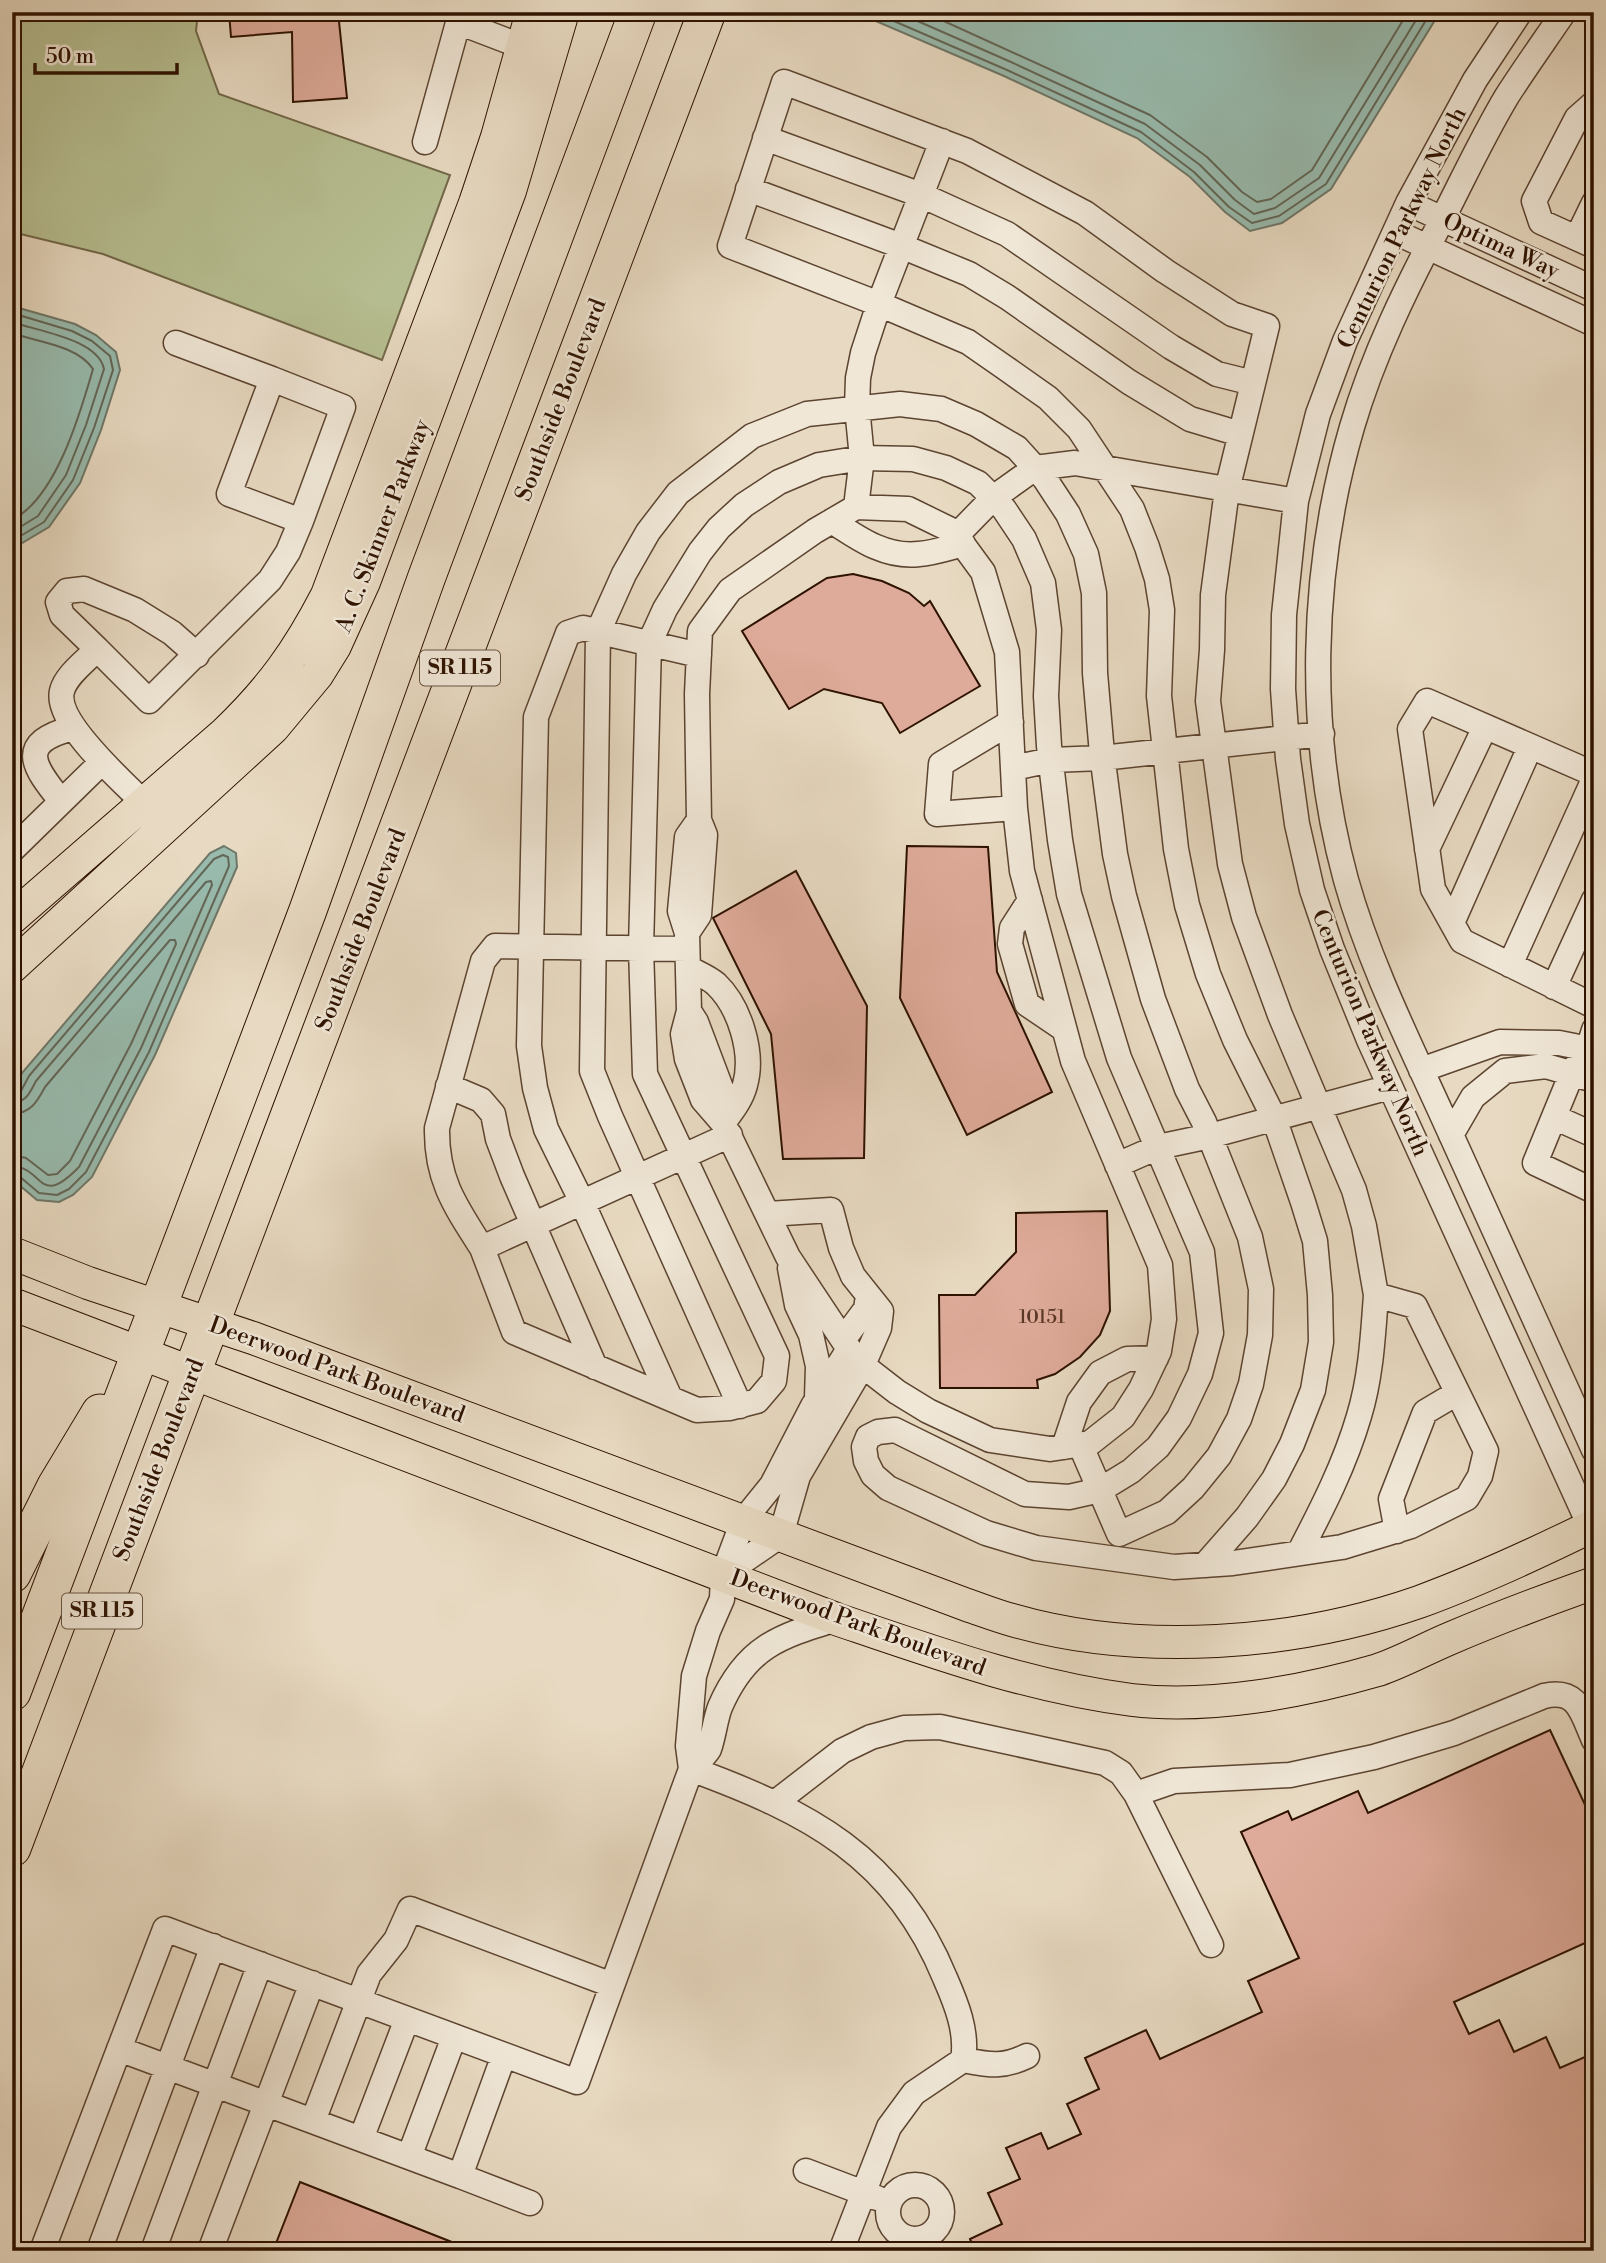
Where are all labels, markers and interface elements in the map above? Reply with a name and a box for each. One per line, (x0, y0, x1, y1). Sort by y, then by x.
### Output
scale bar (35, 32, 177, 76)
text: 50 m (46, 44, 94, 70)
street label: Centurion Parkway North (1331, 102, 1473, 353)
street label: Optima Way (1438, 207, 1565, 286)
street label: Southside Boulevard (509, 295, 613, 505)
street label: A. C. Skinner Parkway (329, 415, 437, 637)
road number: SR 115 (420, 650, 500, 686)
street label: Southside Boulevard (309, 825, 413, 1035)
street label: Centurion Parkway North (1305, 905, 1435, 1161)
house number: 10151 (1019, 1305, 1065, 1329)
street label: Deerwood Park Boulevard (205, 1311, 469, 1429)
street label: Southside Boulevard (107, 1355, 211, 1565)
street label: Deerwood Park Boulevard (726, 1564, 990, 1682)
road number: SR 115 (62, 1594, 142, 1628)

